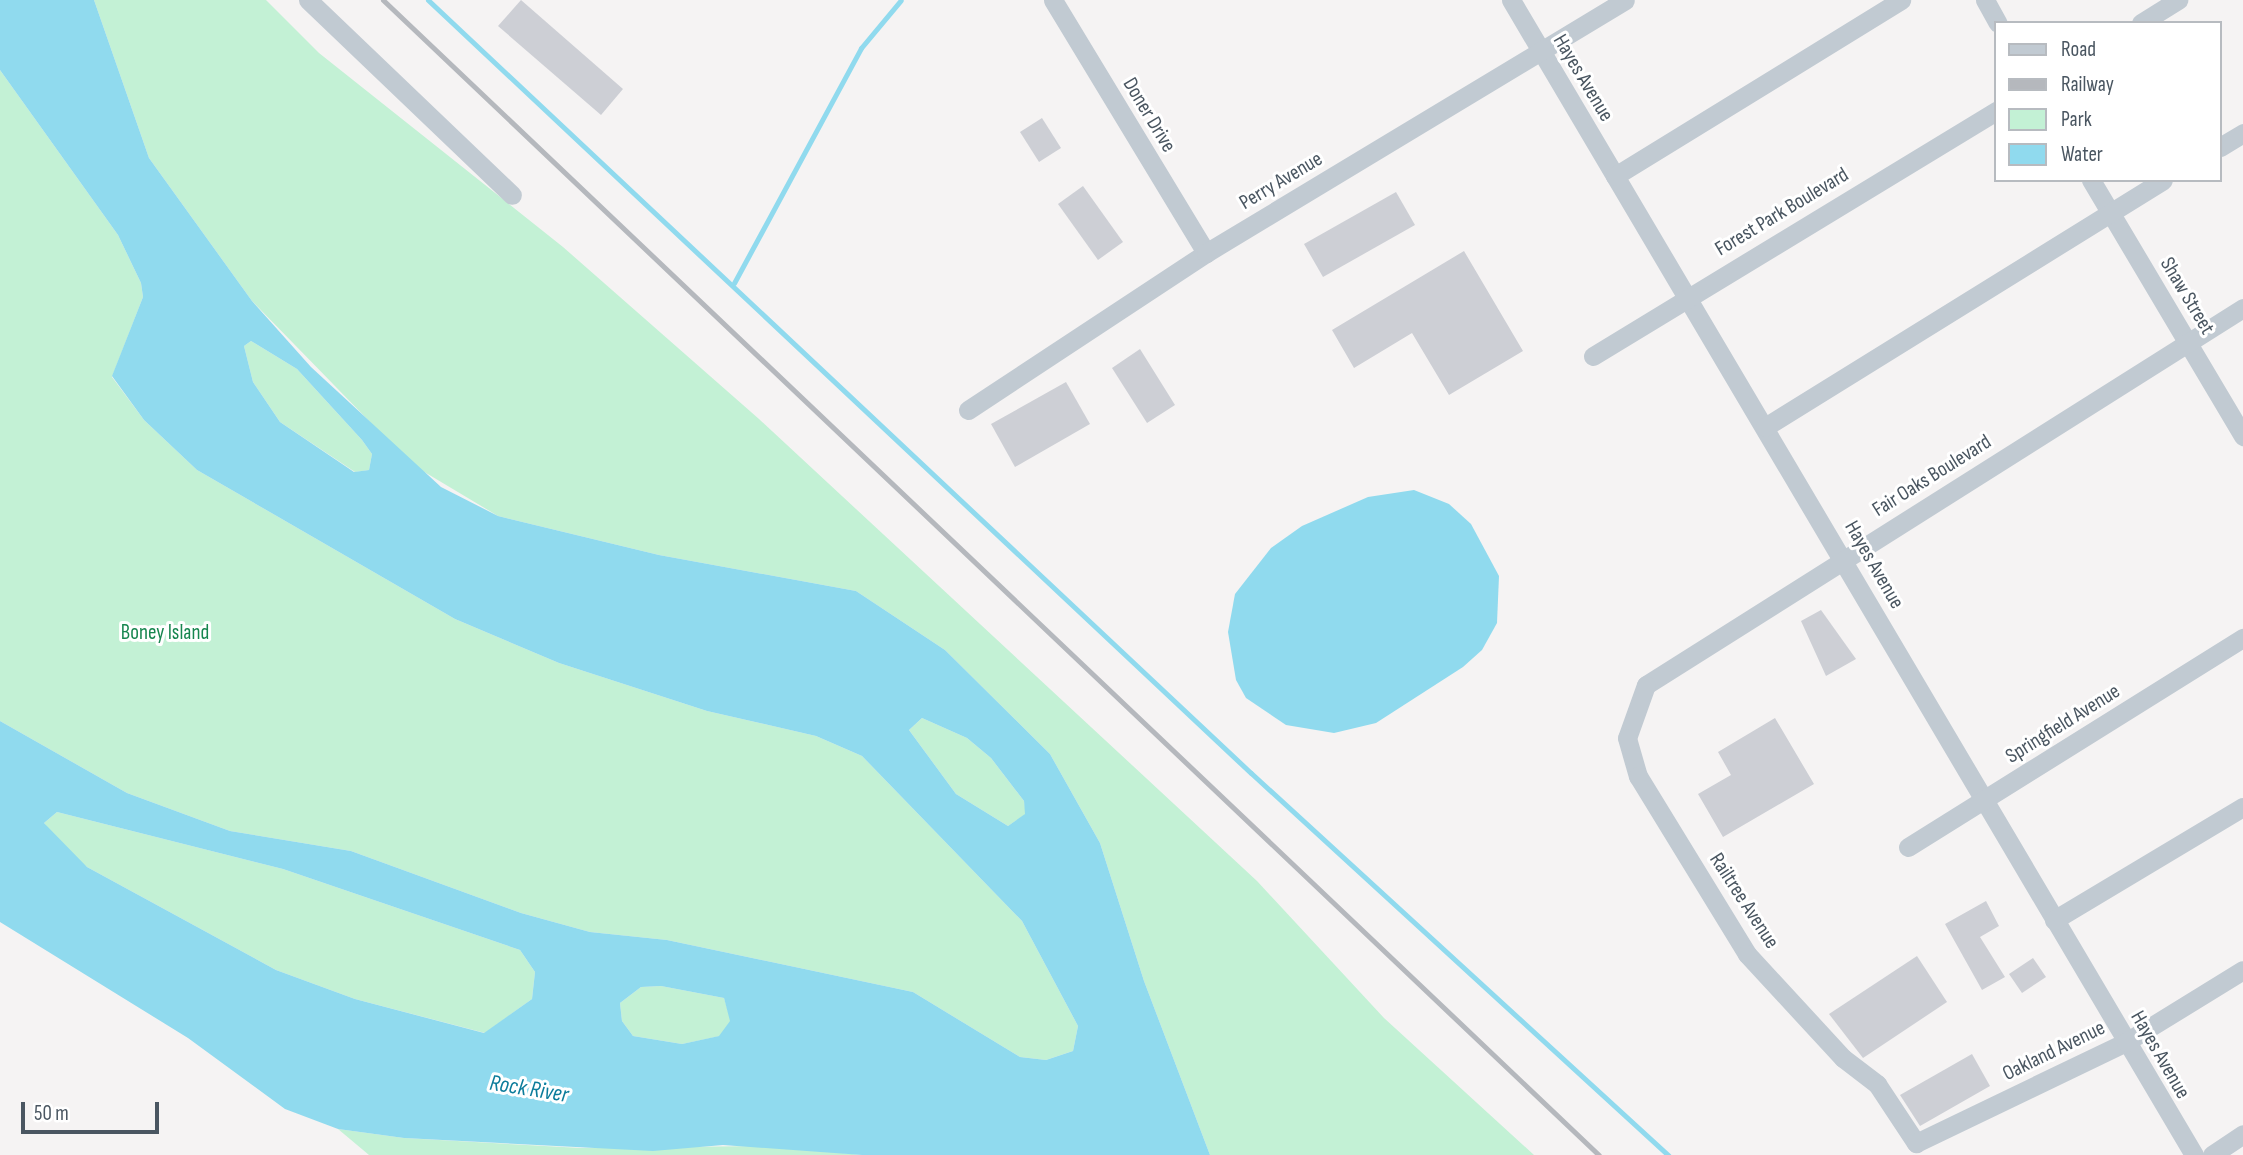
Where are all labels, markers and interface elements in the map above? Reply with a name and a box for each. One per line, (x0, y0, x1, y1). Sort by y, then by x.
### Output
legend (1994, 21, 2222, 182)
street label: Hayes Avenue (1547, 30, 1619, 126)
text: Road (2061, 37, 2096, 62)
text: Railway (2061, 72, 2114, 97)
street label: Doner Drive (1117, 73, 1181, 157)
text: Park (2061, 107, 2092, 132)
text: Water (2061, 142, 2103, 167)
street label: Perry Avenue (1235, 146, 1327, 216)
street label: Forest Park Boulevard (1711, 162, 1853, 262)
street label: Shaw Street (2154, 253, 2220, 339)
street label: Fair Oaks Boulevard (1868, 429, 1996, 523)
street label: Hayes Avenue (1839, 517, 1909, 613)
park label: Boney Island (121, 620, 209, 646)
street label: Springfield Avenue (2001, 679, 2125, 769)
street label: Railtree Avenue (1704, 848, 1784, 954)
street label: Hayes Avenue (2125, 1007, 2195, 1103)
street label: Oakland Avenue (1999, 1015, 2109, 1087)
water label: Rock River (488, 1069, 570, 1109)
scale bar (24, 1088, 163, 1132)
text: 50 m (34, 1101, 69, 1126)

